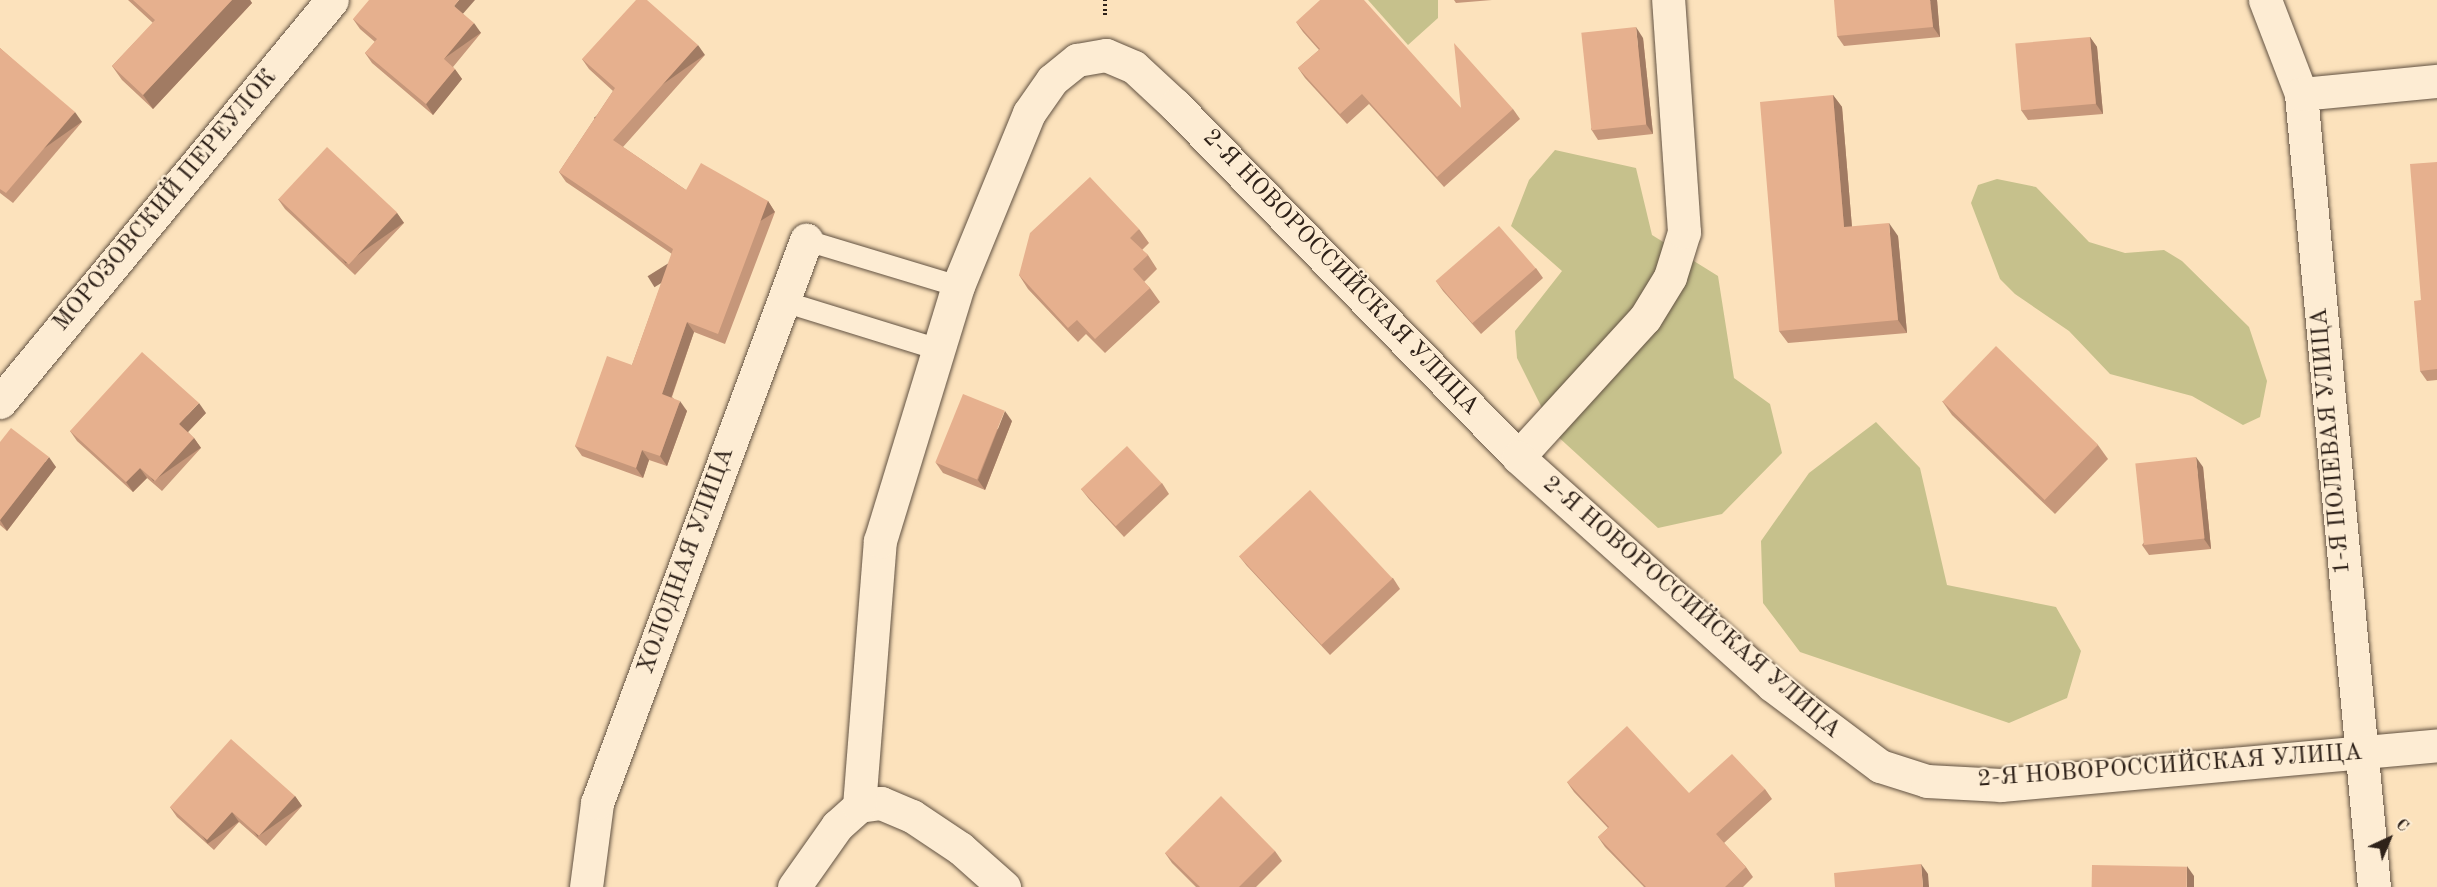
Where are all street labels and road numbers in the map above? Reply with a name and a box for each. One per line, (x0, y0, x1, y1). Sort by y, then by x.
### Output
street label: МОРОЗОВСКИЙ ПЕРЕУЛОК (48, 64, 284, 338)
street label: 2-Я НОВОРОССИЙСКАЯ УЛИЦА (1196, 124, 1484, 422)
street label: 1-Я ПОЛЕВАЯ УЛИЦА (2306, 306, 2358, 576)
street label: ХОЛОДНАЯ УЛИЦА (633, 444, 741, 678)
street label: 2-Я НОВОРОССИЙСКАЯ УЛИЦА (1536, 471, 1846, 745)
street label: 2-Я НОВОРОССИЙСКАЯ УЛИЦА (1977, 739, 2363, 795)

